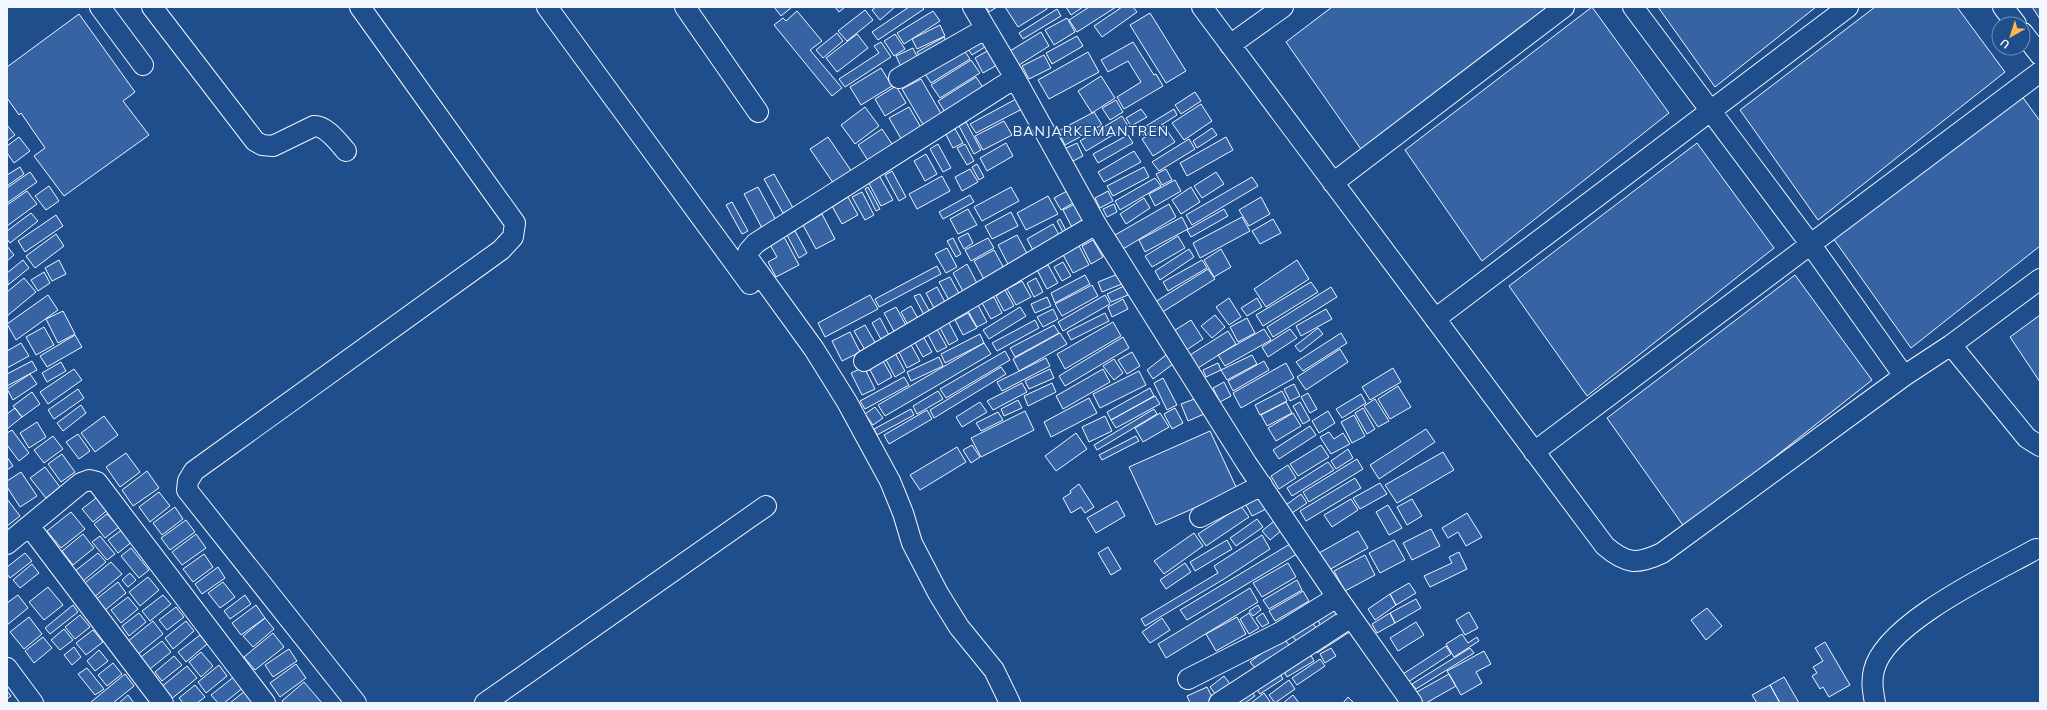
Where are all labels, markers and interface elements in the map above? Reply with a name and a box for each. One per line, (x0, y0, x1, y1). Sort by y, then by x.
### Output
north arrow (1991, 16, 2031, 56)
text: U (1997, 36, 2012, 52)
district label: BANJARKEMANTREN (1013, 122, 1169, 140)

